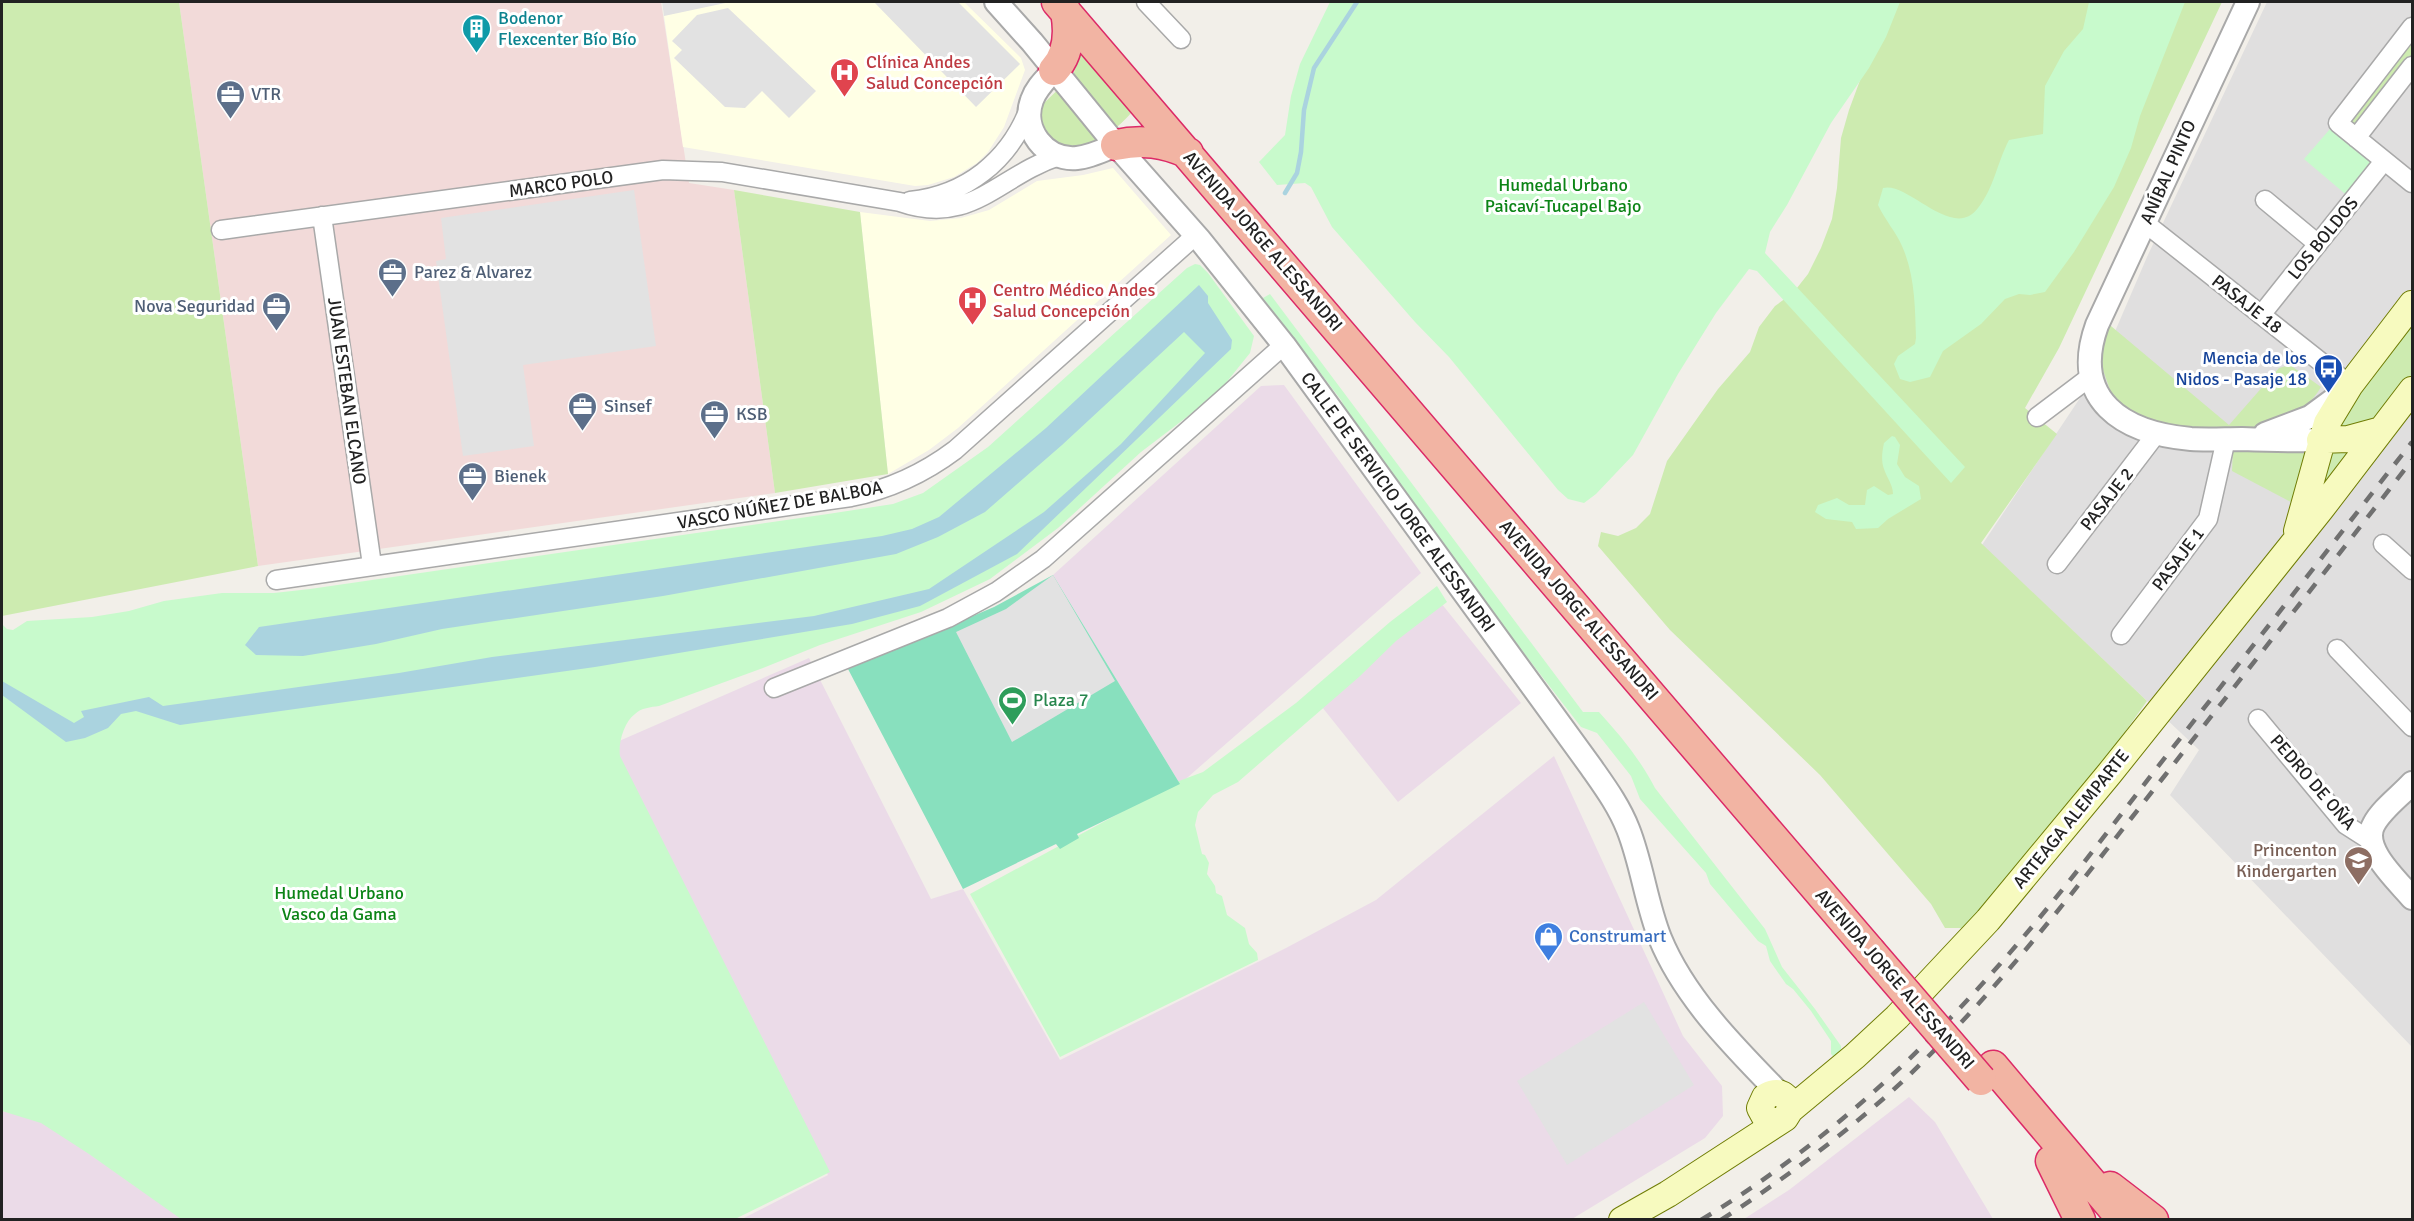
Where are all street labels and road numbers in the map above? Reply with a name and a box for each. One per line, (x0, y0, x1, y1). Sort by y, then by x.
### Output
street label: ANÍBAL PINTO (2135, 117, 2201, 227)
street label: AVENIDA JORGE ALESSANDRI (1179, 146, 1347, 336)
street label: MARCO POLO (507, 166, 615, 202)
street label: LOS BOLDOS (2283, 192, 2363, 284)
street label: PASAJE 18 (2207, 270, 2287, 338)
street label: JUAN ESTEBAN ELCANO (323, 296, 371, 486)
street label: CALLE DE SERVICIO JORGE ALESSANDRI (1296, 368, 1500, 636)
street label: PASAJE 2 (2076, 463, 2138, 535)
street label: VASCO NÚÑEZ DE BALBOA (676, 476, 884, 534)
street label: AVENIDA JORGE ALESSANDRI (1495, 515, 1663, 705)
street label: PASAJE 1 (2147, 523, 2209, 595)
street label: PEDRO DE OÑA (2266, 730, 2360, 834)
street label: ARTEAGA ALEMPARTE (2008, 745, 2134, 893)
street label: AVENIDA JORGE ALESSANDRI (1811, 884, 1979, 1074)

